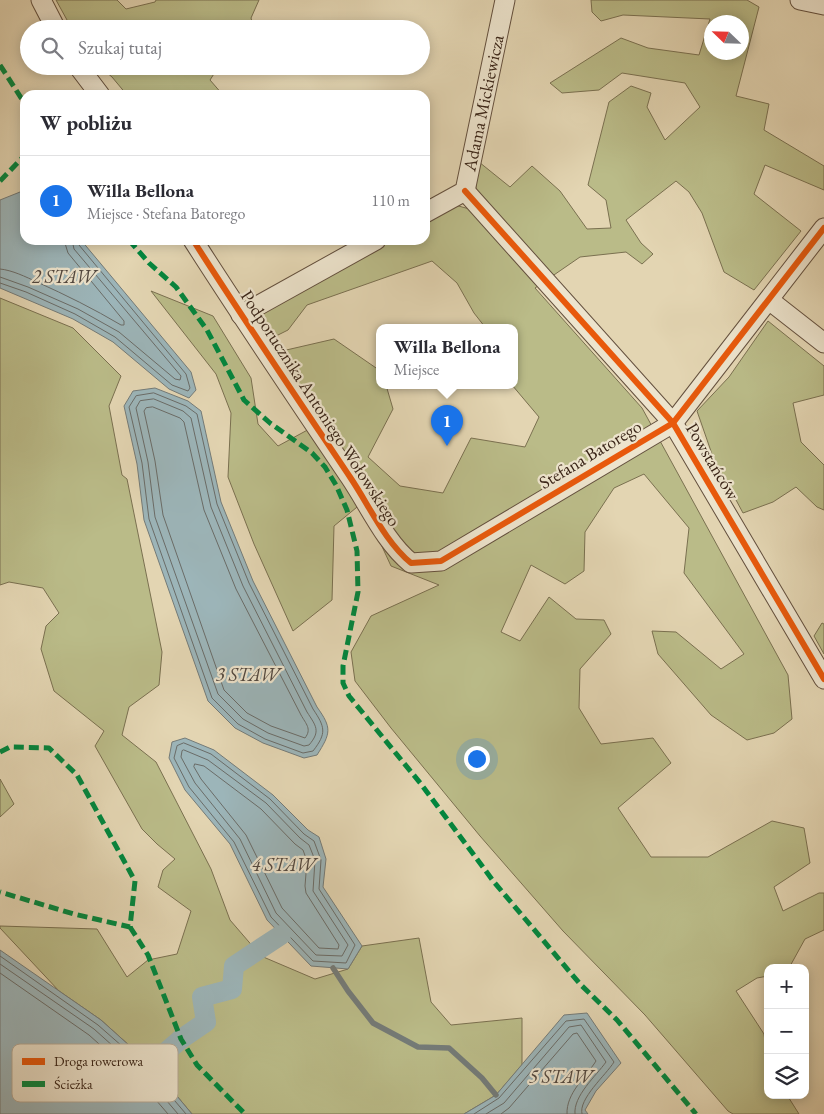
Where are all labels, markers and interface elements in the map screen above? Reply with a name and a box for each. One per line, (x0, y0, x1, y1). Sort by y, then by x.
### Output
north arrow (704, 15, 749, 60)
search box (20, 20, 430, 75)
street label: Adama Mickiewicza (457, 32, 509, 174)
icon: search (38, 34, 66, 62)
text: Szukaj tutaj (78, 35, 162, 60)
text: W pobliżu (40, 109, 132, 136)
text: Willa Bellona (87, 178, 194, 203)
text: 1 (52, 190, 60, 211)
text: 110 m (371, 190, 410, 211)
text: Miejsce · Stefana Batorego (87, 203, 245, 224)
water label: 2 STAW (32, 264, 99, 289)
street label: Podporucznika Antoniego Wołowskiego (236, 286, 406, 531)
popup (376, 324, 518, 389)
text: Willa Bellona (393, 334, 501, 359)
text: Miejsce (393, 359, 439, 380)
pin: 1 (431, 405, 463, 446)
street label: Stefana Batorego (534, 414, 646, 494)
street label: Powstańców (681, 418, 745, 504)
water label: 3 STAW (216, 662, 283, 687)
your location (464, 746, 490, 772)
water label: 4 STAW (252, 852, 319, 877)
map controls (764, 964, 809, 1099)
button: + (764, 964, 809, 1009)
button: − (764, 1009, 809, 1054)
legend (12, 1044, 178, 1102)
text: Droga rowerowa (54, 1052, 144, 1070)
button: layers (764, 1054, 809, 1099)
water label: 5 STAW (529, 1064, 596, 1089)
text: Ścieżka (54, 1075, 93, 1093)

